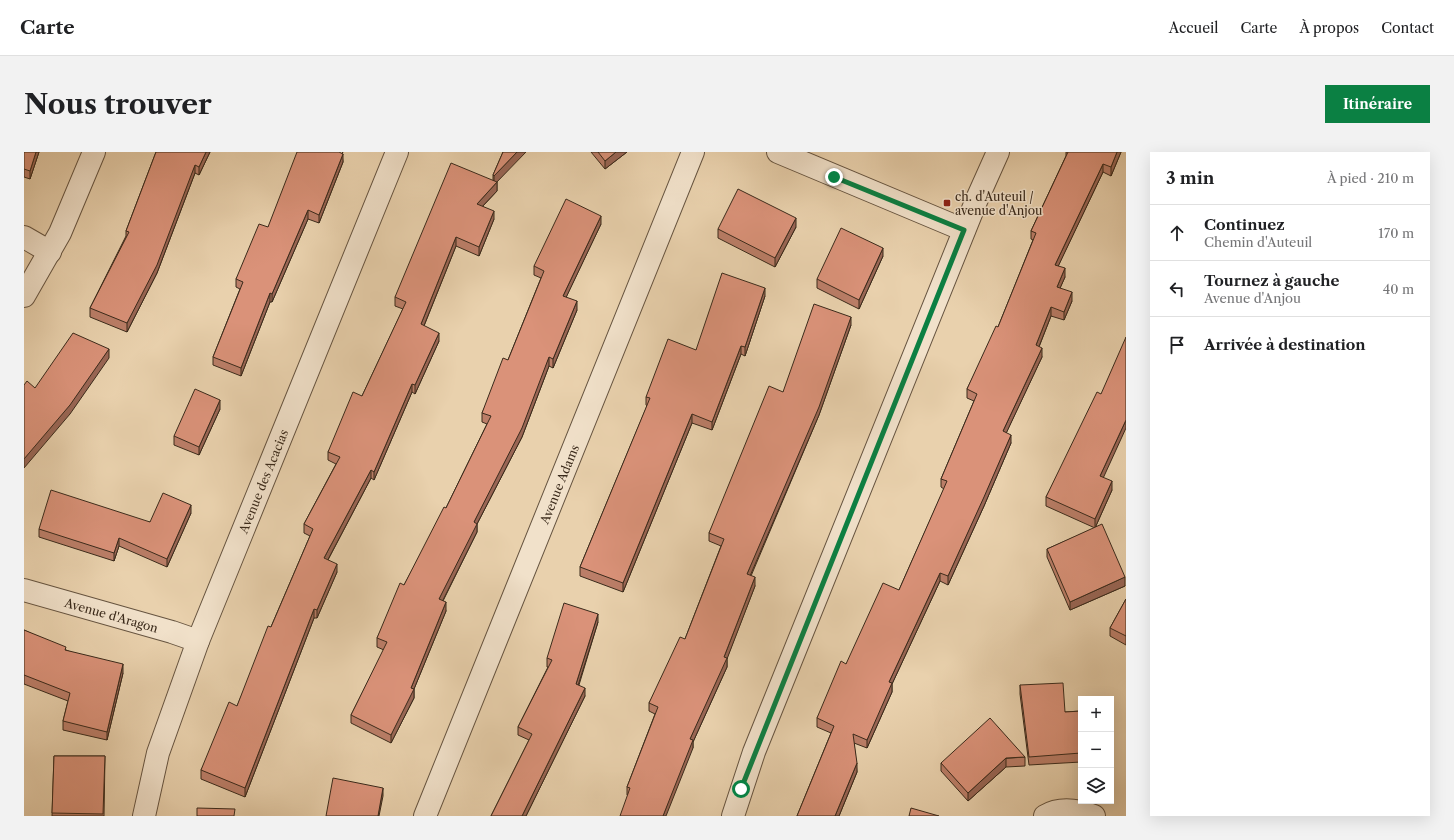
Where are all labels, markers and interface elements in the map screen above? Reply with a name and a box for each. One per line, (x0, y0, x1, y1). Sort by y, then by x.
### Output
text: Carte (20, 16, 75, 39)
text: Accueil (1169, 19, 1219, 37)
text: Carte (1241, 19, 1277, 37)
text: À propos (1299, 19, 1359, 37)
text: Contact (1381, 19, 1434, 37)
button: Itinéraire (1325, 85, 1430, 123)
text: Nous trouver (24, 87, 212, 121)
route end (825, 168, 843, 186)
text: 3 min (1166, 168, 1215, 188)
text: À pied · 210 m (1327, 170, 1414, 186)
place label: ch. d'Auteuil / avenue d'Anjou (955, 189, 1043, 218)
marker: ch. d'Auteuil / avenue d'Anjou (942, 198, 952, 208)
text: Continuez (1204, 215, 1285, 234)
icon: ahead (1166, 222, 1188, 244)
text: 170 m (1378, 225, 1414, 241)
text: Chemin d'Auteuil (1204, 234, 1312, 250)
text: Tournez à gauche (1204, 271, 1340, 290)
icon: left (1166, 278, 1188, 300)
text: 40 m (1383, 281, 1414, 297)
text: Avenue d'Anjou (1204, 290, 1301, 306)
icon: arrive (1166, 334, 1188, 356)
text: Arrivée à destination (1204, 335, 1366, 354)
street label: Avenue des Acacias (235, 427, 291, 536)
street label: Avenue Adams (536, 442, 582, 527)
street label: Avenue d'Aragon (62, 594, 160, 635)
map controls (1078, 696, 1114, 804)
button: + (1078, 696, 1114, 732)
button: − (1078, 732, 1114, 768)
button: layers (1078, 768, 1114, 804)
route start (732, 780, 750, 798)

